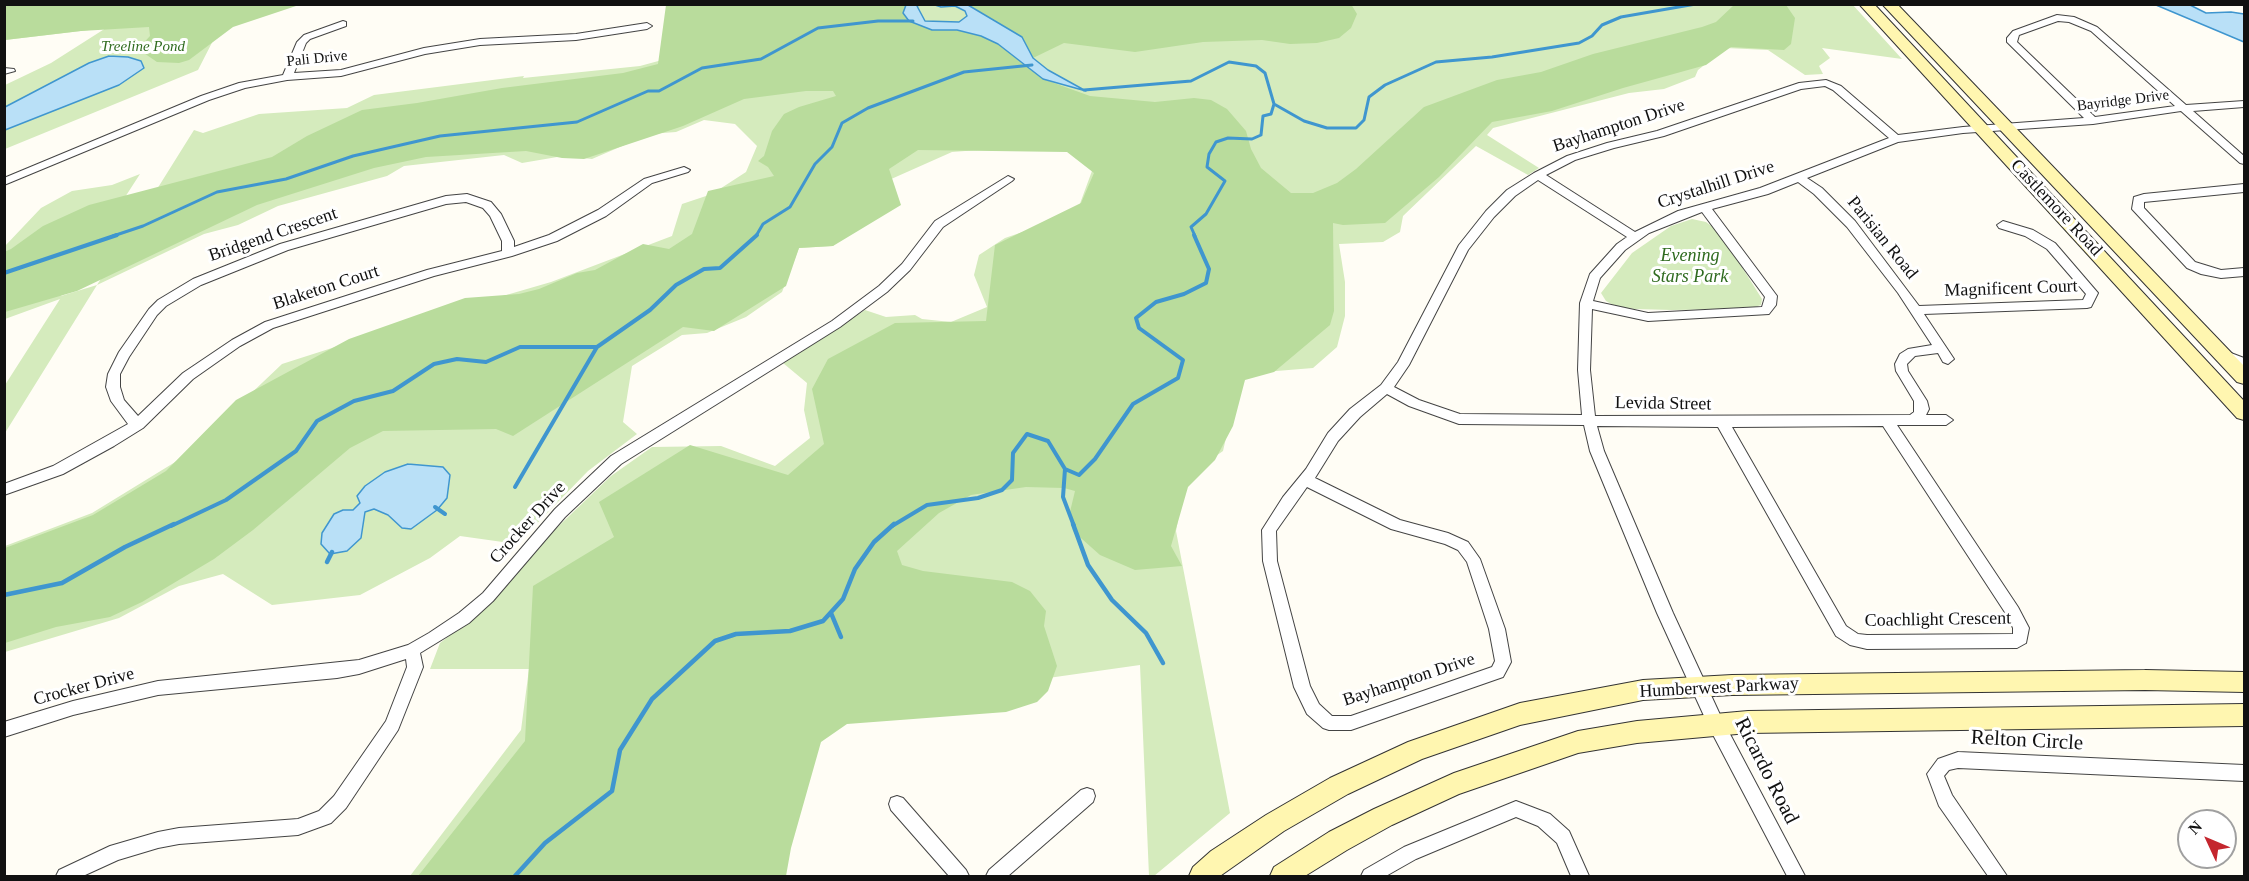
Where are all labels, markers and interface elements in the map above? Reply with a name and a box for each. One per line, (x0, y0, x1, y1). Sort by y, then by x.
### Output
park label: Treeline Pond (101, 38, 185, 56)
street label: Pali Drive (286, 47, 348, 71)
street label: Bayridge Drive (2076, 86, 2170, 116)
street label: Bayhampton Drive (1550, 94, 1688, 158)
street label: Castlemore Road (2006, 155, 2106, 261)
street label: Crystalhill Drive (1655, 156, 1777, 214)
street label: Parisian Road (1842, 192, 1922, 284)
street label: Bridgend Crescent (206, 203, 340, 267)
park label: Evening Stars Park (1652, 245, 1728, 288)
street label: Blaketon Court (270, 261, 382, 315)
street label: Magnificent Court (1944, 276, 2078, 302)
street label: Levida Street (1615, 392, 1711, 416)
street label: Crocker Drive (485, 477, 571, 569)
street label: Coachlight Crescent (1865, 608, 2011, 632)
street label: Bayhampton Drive (1340, 648, 1478, 712)
street label: Crocker Drive (31, 663, 137, 711)
street label: Humberwest Parkway (1639, 673, 1799, 703)
street label: Ricardo Road (1728, 714, 1804, 828)
street label: Relton Circle (1970, 725, 2084, 757)
north arrow (2177, 809, 2237, 869)
text: N (2185, 817, 2205, 838)

